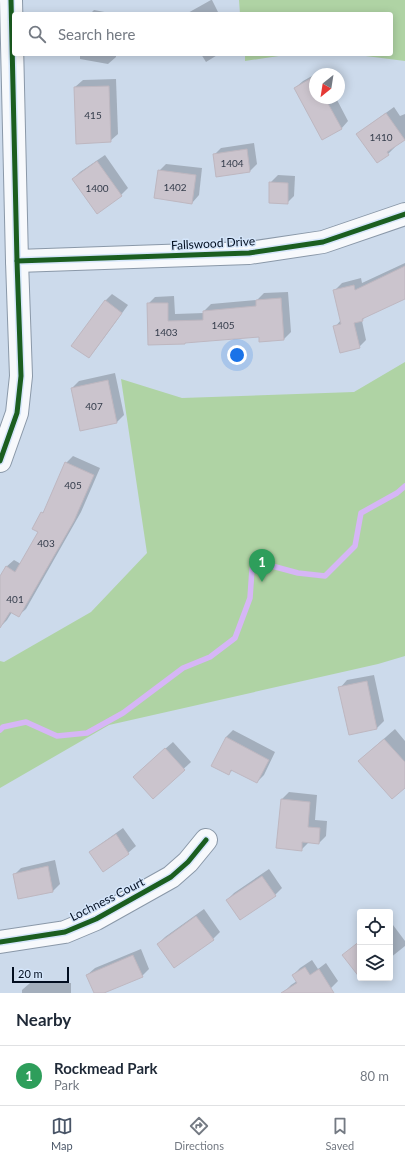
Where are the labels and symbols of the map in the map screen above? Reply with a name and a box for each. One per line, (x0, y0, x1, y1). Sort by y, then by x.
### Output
north arrow (309, 68, 345, 104)
house number: 415 (84, 109, 102, 121)
house number: 1410 (369, 131, 393, 143)
house number: 1404 (220, 157, 244, 169)
house number: 1402 (163, 181, 187, 193)
house number: 1400 (85, 182, 109, 194)
street label: Fallswood Drive (171, 233, 255, 253)
house number: 1405 (211, 319, 235, 331)
house number: 1403 (154, 326, 178, 338)
your location (227, 345, 247, 365)
house number: 407 (85, 400, 103, 412)
house number: 405 (64, 479, 82, 491)
house number: 403 (37, 537, 55, 549)
pin: 1 (249, 549, 275, 582)
house number: 401 (6, 593, 24, 605)
street label: Lochness Court (67, 873, 147, 924)
scale bar (12, 965, 69, 984)

